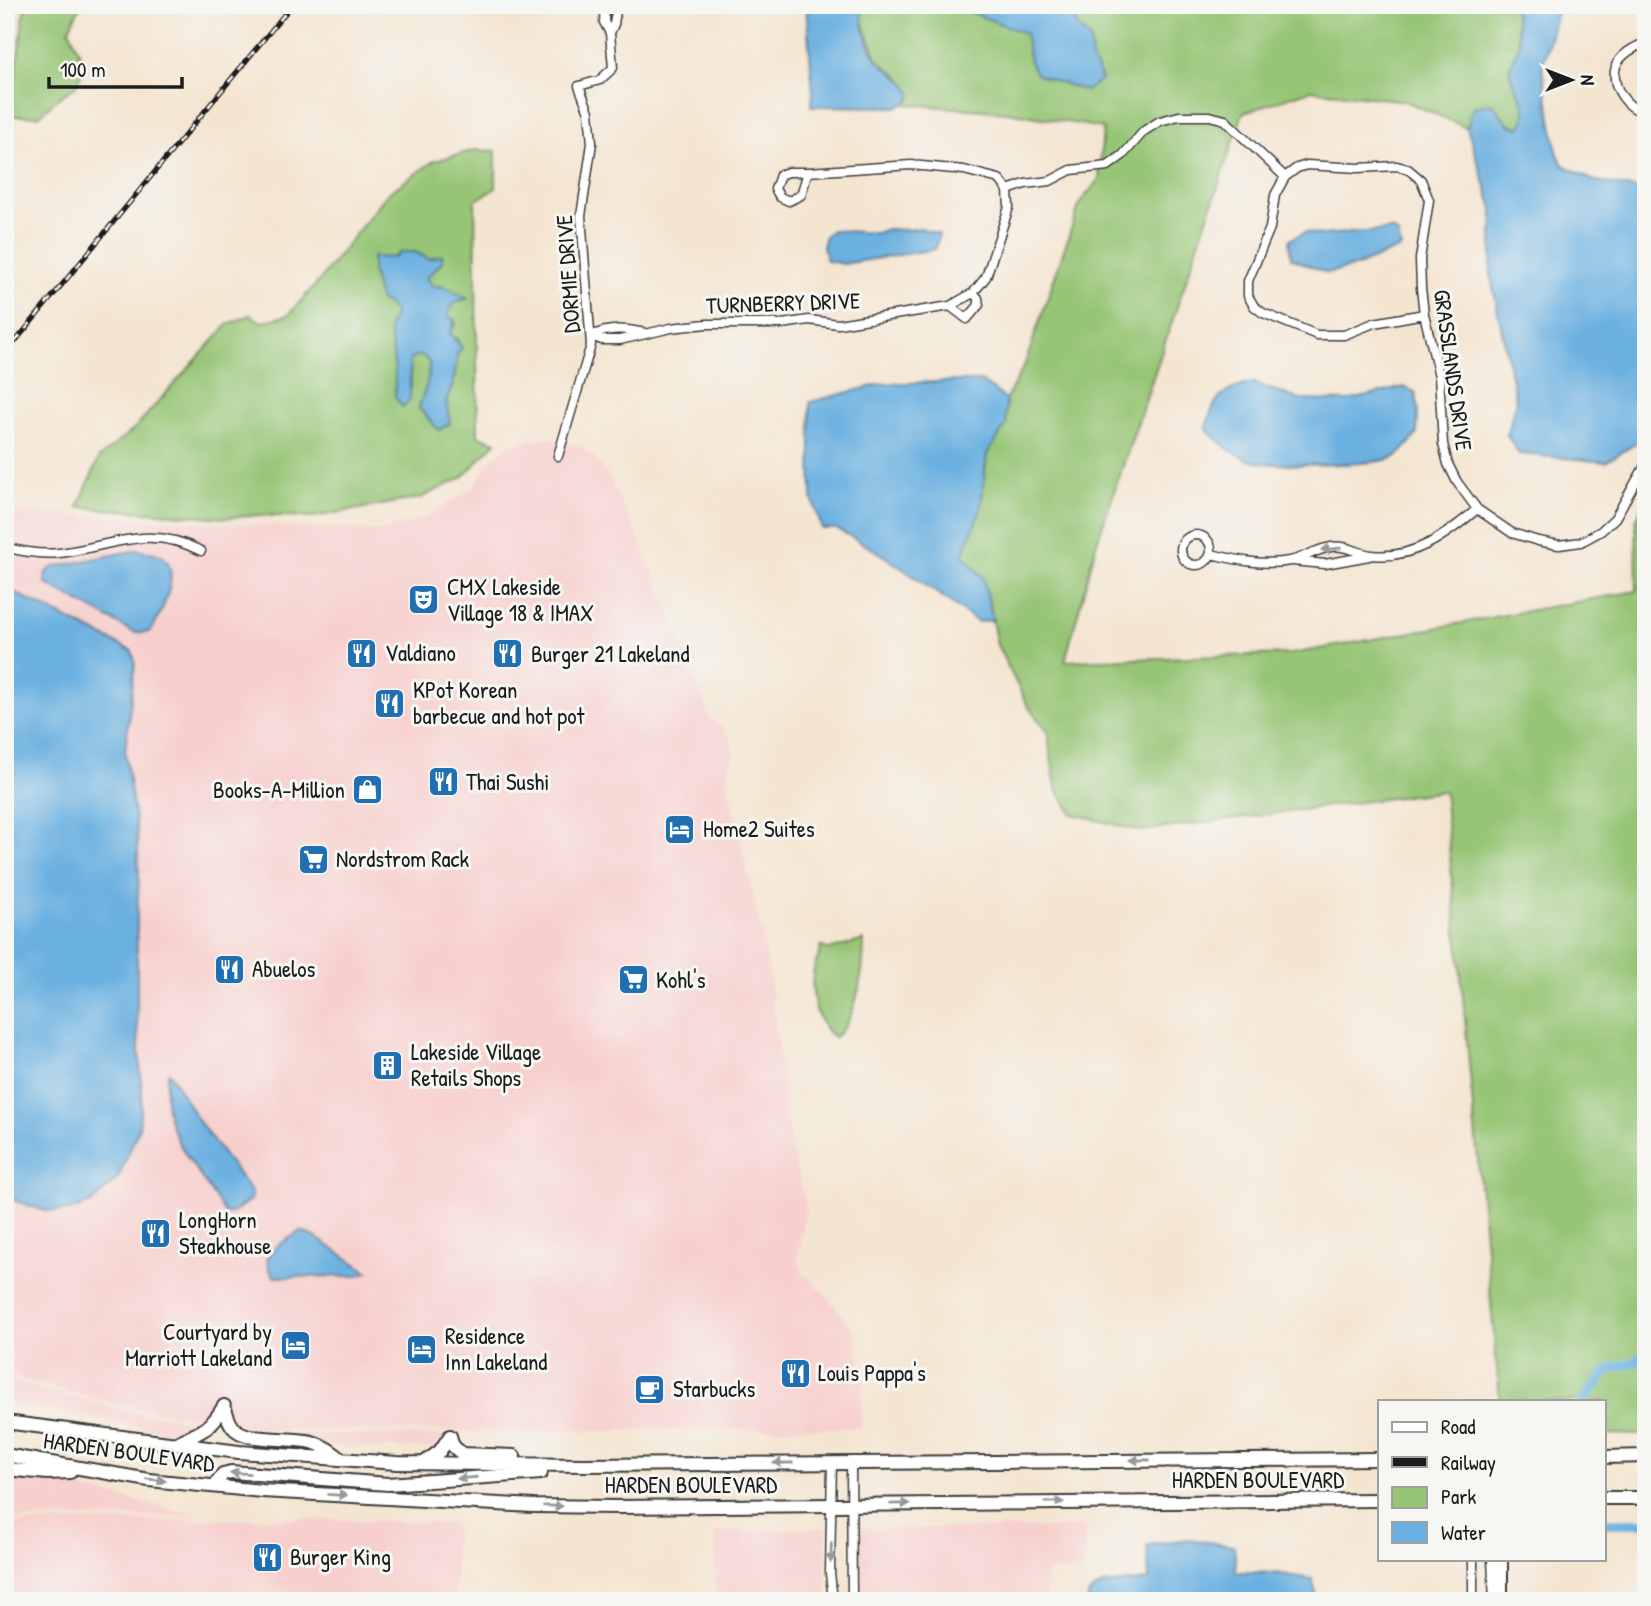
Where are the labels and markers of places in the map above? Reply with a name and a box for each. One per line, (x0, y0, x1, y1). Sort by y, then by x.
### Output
place label: CMX Lakeside Village 18 & IMAX (447, 571, 594, 628)
theatre icon: CMX Lakeside Village 18 & IMAX (407, 583, 441, 617)
restaurant icon: Valdiano (345, 636, 379, 670)
place label: Valdiano (385, 637, 456, 668)
restaurant icon: Burger 21 Lakeland (491, 637, 525, 671)
place label: Burger 21 Lakeland (531, 638, 689, 669)
place label: KPot Korean barbecue and hot pot (413, 674, 585, 731)
restaurant icon: KPot Korean barbecue and hot pot (373, 686, 407, 720)
restaurant icon: Thai Sushi (426, 765, 460, 799)
place label: Thai Sushi (466, 766, 549, 797)
shop icon: Books-A-Million (351, 773, 385, 807)
place label: Books-A-Million (213, 774, 345, 805)
hotel icon: Home2 Suites (663, 812, 697, 846)
place label: Home2 Suites (703, 813, 815, 844)
supermarket icon: Nordstrom Rack (296, 842, 330, 876)
place label: Nordstrom Rack (336, 843, 470, 874)
restaurant icon: Abuelos (212, 952, 246, 986)
place label: Abuelos (252, 953, 315, 984)
supermarket icon: Kohl's (616, 963, 650, 997)
place label: Kohl's (656, 964, 706, 995)
place label: Lakeside Village Retails Shops (411, 1036, 541, 1093)
building icon: Lakeside Village Retails Shops (371, 1048, 405, 1082)
place label: LongHorn Steakhouse (179, 1204, 271, 1261)
restaurant icon: LongHorn Steakhouse (139, 1216, 173, 1250)
place label: Courtyard by Marriott Lakeland (125, 1316, 272, 1373)
place label: Residence Inn Lakeland (445, 1320, 547, 1377)
hotel icon: Courtyard by Marriott Lakeland (278, 1328, 312, 1362)
hotel icon: Residence Inn Lakeland (405, 1332, 439, 1366)
restaurant icon: Louis Pappa's (778, 1356, 812, 1390)
place label: Louis Pappa's (818, 1357, 926, 1388)
cafe icon: Starbucks (633, 1372, 667, 1406)
place label: Starbucks (673, 1373, 755, 1404)
restaurant icon: Burger King (250, 1540, 284, 1574)
place label: Burger King (290, 1541, 391, 1572)

